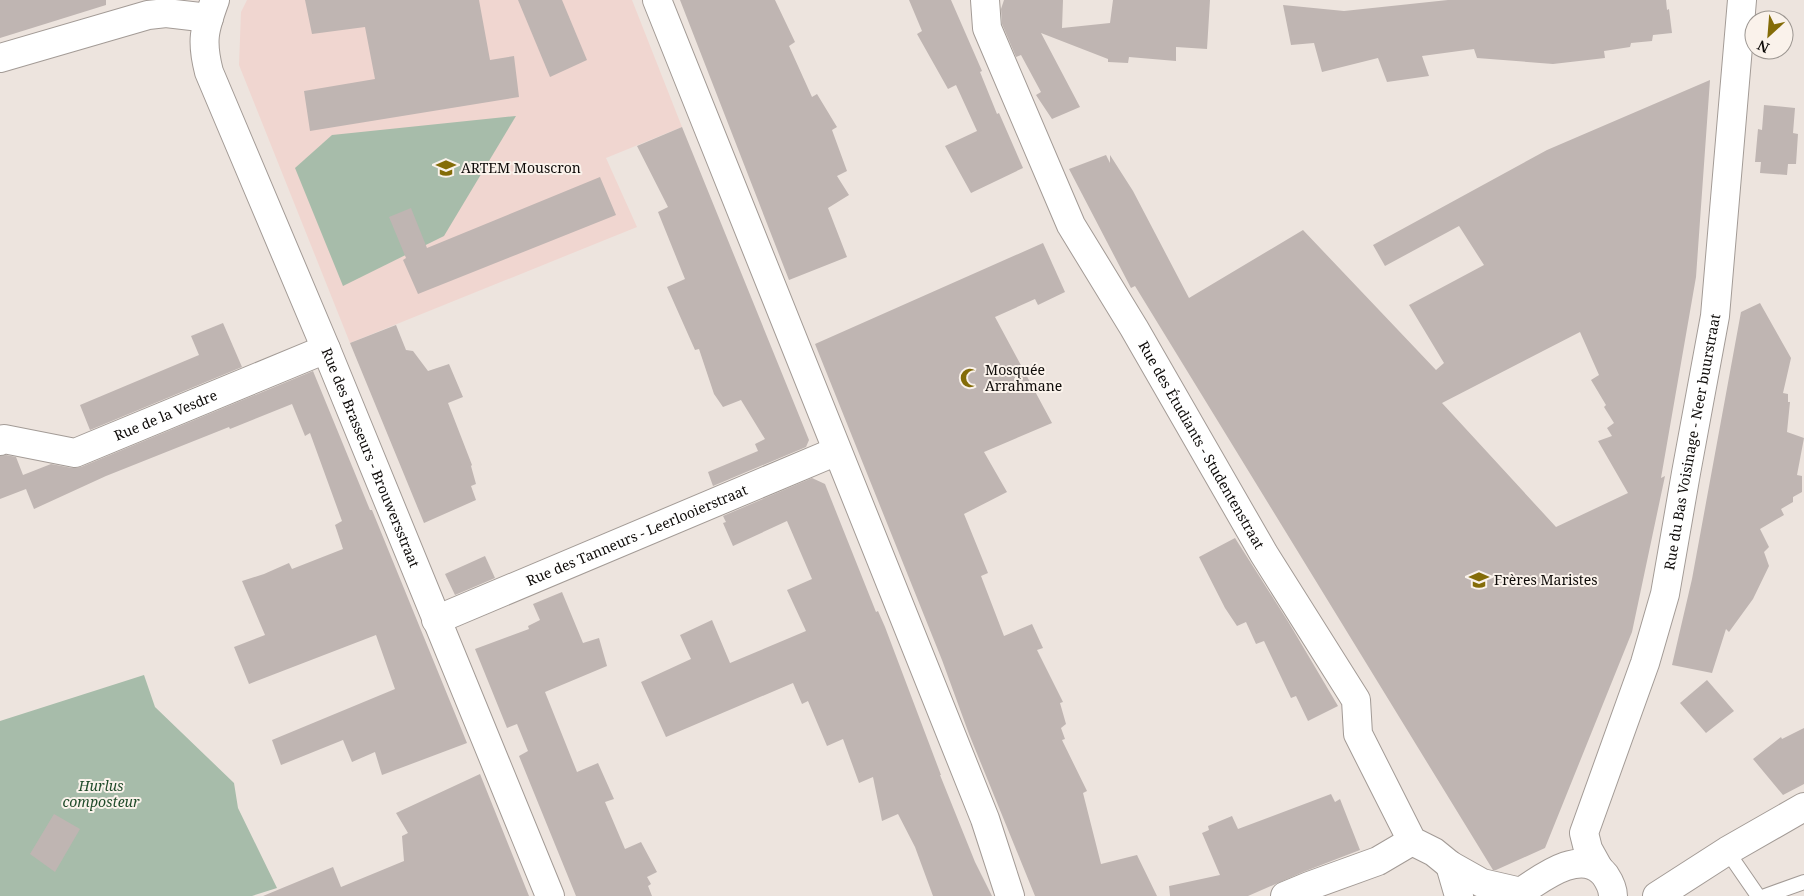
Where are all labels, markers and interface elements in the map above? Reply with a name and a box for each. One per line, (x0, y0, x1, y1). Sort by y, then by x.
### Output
north arrow (1744, 10, 1794, 60)
text: N (1754, 36, 1772, 58)
school or university icon: ARTEM Mouscron (435, 157, 457, 179)
place label: ARTEM Mouscron (461, 158, 581, 177)
street label: Rue du Bas Voisinage - Neer buurstraat (1659, 312, 1724, 572)
street label: Rue des Étudiants - Studentenstraat (1134, 337, 1269, 552)
street label: Rue des Brasseurs - Brouwersstraat (317, 345, 424, 570)
place label: Mosquée Arrahmane (985, 360, 1062, 395)
mosque icon: Mosquée Arrahmane (959, 367, 981, 389)
street label: Rue de la Vesdre (111, 385, 220, 445)
street label: Rue des Tanneurs - Leerlooierstraat (523, 480, 750, 590)
school or university icon: Frères Maristes (1468, 569, 1490, 591)
place label: Frères Maristes (1494, 570, 1598, 589)
park label: Hurlus composteur (63, 776, 140, 811)

